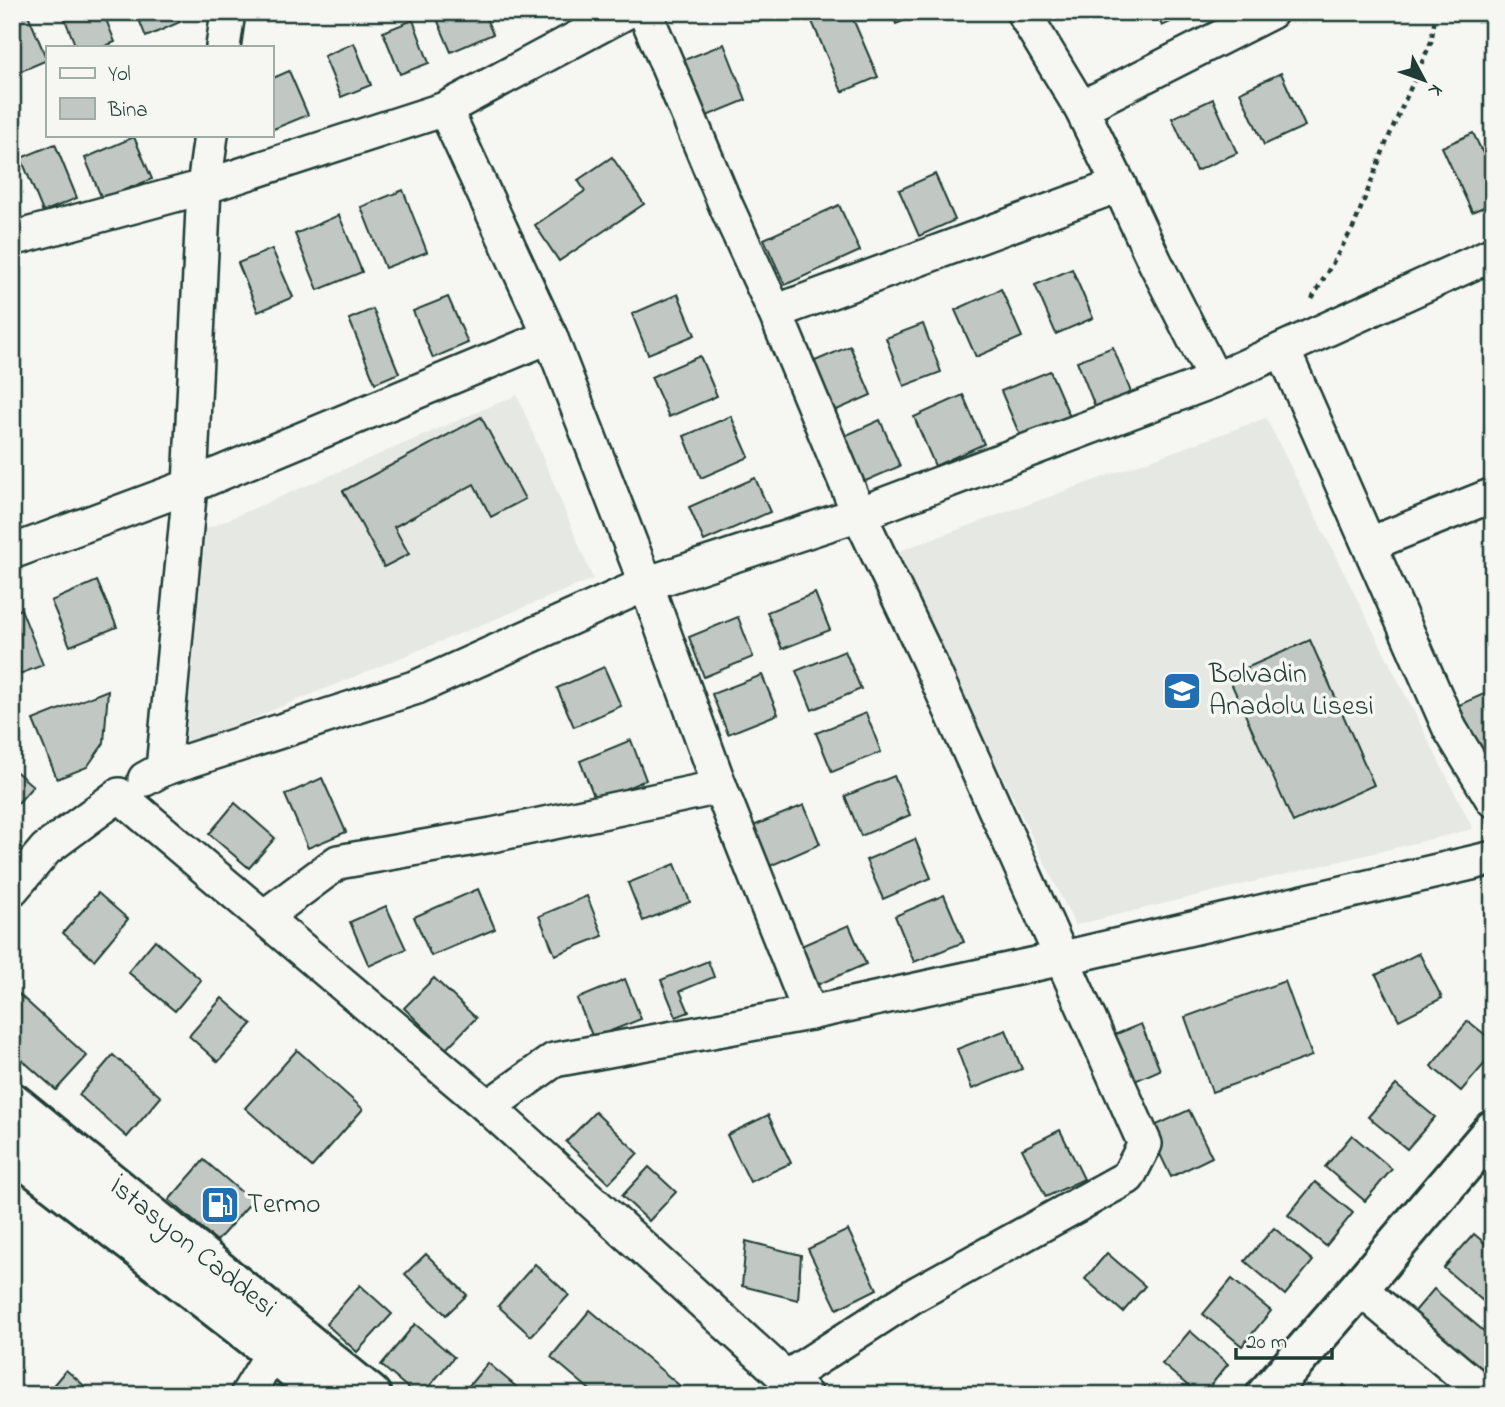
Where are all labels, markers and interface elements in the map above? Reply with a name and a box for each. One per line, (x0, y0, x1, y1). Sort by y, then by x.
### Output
legend (46, 46, 273, 136)
north arrow (1390, 46, 1460, 116)
text: Yol (108, 60, 131, 90)
text: K (1421, 77, 1448, 102)
text: Bina (107, 96, 148, 126)
place label: Bolvadin Anadolu Lisesi (1208, 655, 1374, 728)
school or university icon: Bolvadin Anadolu Lisesi (1161, 670, 1203, 712)
street label: İstasyon Caddesi (99, 1168, 285, 1328)
fuel station icon: Termo (199, 1184, 241, 1226)
place label: Termo (247, 1185, 321, 1226)
scale bar (1236, 1316, 1332, 1360)
text: 20 m (1246, 1328, 1287, 1358)

